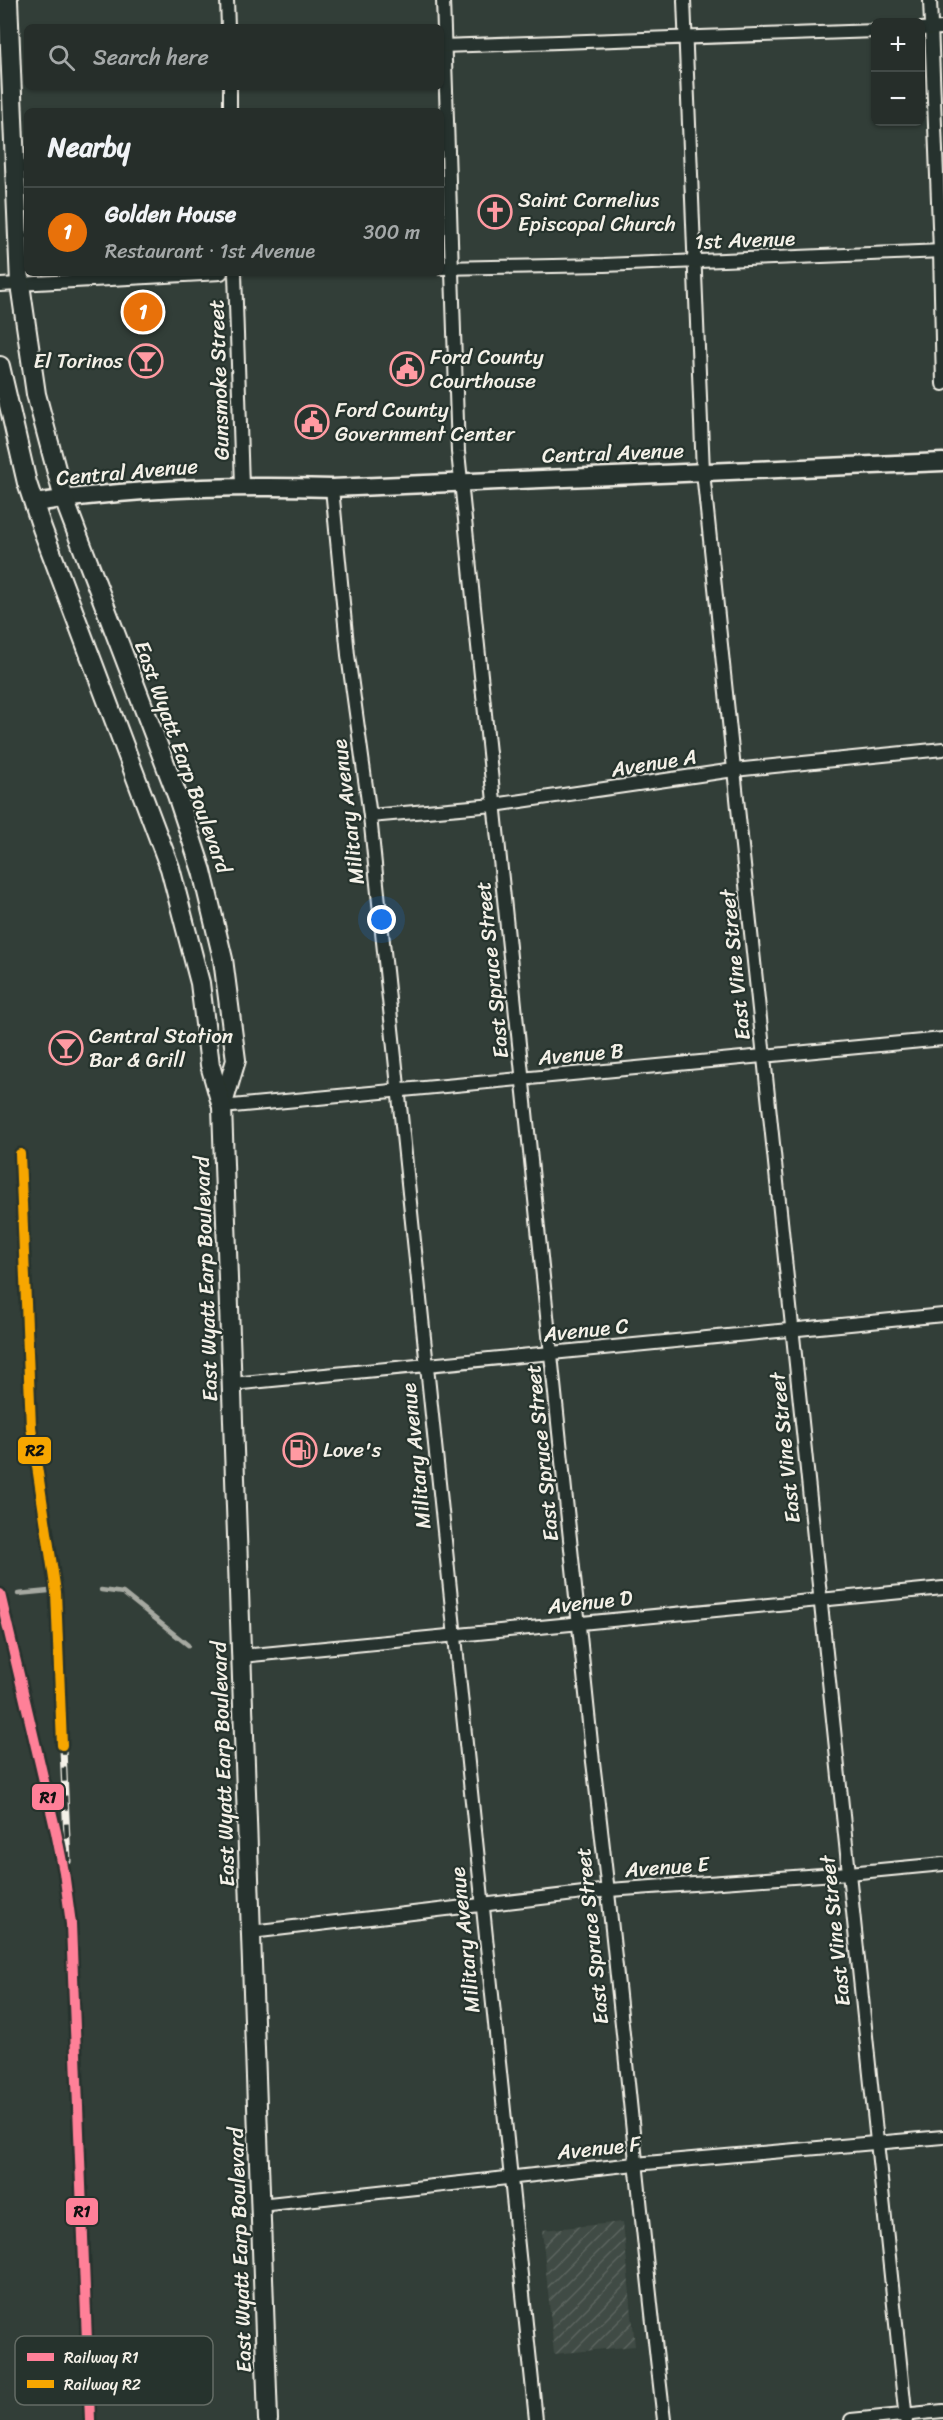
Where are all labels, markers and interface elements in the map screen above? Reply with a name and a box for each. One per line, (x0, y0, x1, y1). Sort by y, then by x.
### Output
map controls (871, 18, 925, 126)
button: + (871, 18, 925, 72)
search box (24, 24, 444, 90)
text: Search here (93, 38, 209, 77)
icon: search (45, 41, 78, 74)
button: − (871, 72, 925, 126)
text: Nearby (48, 124, 130, 170)
place label: Saint Cornelius Episcopal Church (518, 181, 676, 243)
church icon: Saint Cornelius Episcopal Church (477, 194, 513, 230)
text: Golden House (105, 195, 236, 234)
text: 1 (63, 215, 72, 250)
text: 300 m (363, 215, 420, 250)
street label: 1st Avenue (694, 219, 796, 261)
text: Restaurant · 1st Avenue (105, 234, 315, 269)
pin: 1 (124, 290, 162, 334)
street label: Gunsmoke Street (197, 299, 241, 461)
place label: Ford County Courthouse (430, 338, 544, 400)
place label: El Torinos (34, 342, 123, 380)
bar icon: El Torinos (128, 343, 164, 379)
public building icon: Ford County Courthouse (389, 351, 425, 387)
place label: Ford County Government Center (335, 391, 516, 453)
public building icon: Ford County Government Center (294, 404, 330, 440)
street label: Central Avenue (541, 432, 685, 474)
street label: Central Avenue (55, 447, 200, 497)
street label: East Wyatt Earp Boulevard (123, 635, 243, 881)
street label: Military Avenue (320, 737, 376, 887)
street label: Avenue A (607, 737, 700, 789)
street label: East Spruce Street (464, 880, 520, 1060)
street label: East Vine Street (708, 886, 762, 1042)
your location (367, 905, 396, 934)
place label: Central Station Bar & Grill (89, 1017, 233, 1079)
bar icon: Central Station Bar & Grill (48, 1030, 84, 1066)
street label: Avenue B (536, 1031, 625, 1077)
street label: East Wyatt Earp Boulevard (183, 1154, 229, 1402)
street label: Avenue C (540, 1307, 631, 1353)
street label: East Spruce Street (514, 1363, 570, 1543)
street label: East Vine Street (758, 1369, 812, 1525)
street label: Military Avenue (389, 1381, 443, 1531)
place label: Love's (323, 1431, 382, 1469)
fuel station icon: Love's (282, 1432, 318, 1468)
line badge: R2 (17, 1436, 52, 1465)
text: R2 (25, 1436, 45, 1465)
street label: Avenue D (545, 1579, 635, 1625)
street label: East Wyatt Earp Boulevard (200, 1639, 246, 1887)
line badge: R1 (31, 1783, 65, 1811)
text: R1 (39, 1783, 56, 1812)
street label: Avenue E (623, 1845, 712, 1889)
street label: East Spruce Street (564, 1846, 620, 2026)
street label: East Vine Street (808, 1852, 862, 2008)
street label: Military Avenue (438, 1865, 492, 2015)
street label: East Wyatt Earp Boulevard (217, 2125, 263, 2373)
street label: Avenue F (554, 2125, 644, 2171)
line badge: R1 (65, 2197, 99, 2226)
text: R1 (73, 2197, 90, 2226)
legend (15, 2336, 213, 2405)
text: Railway R1 (64, 2343, 139, 2372)
text: Railway R2 (64, 2370, 141, 2399)

